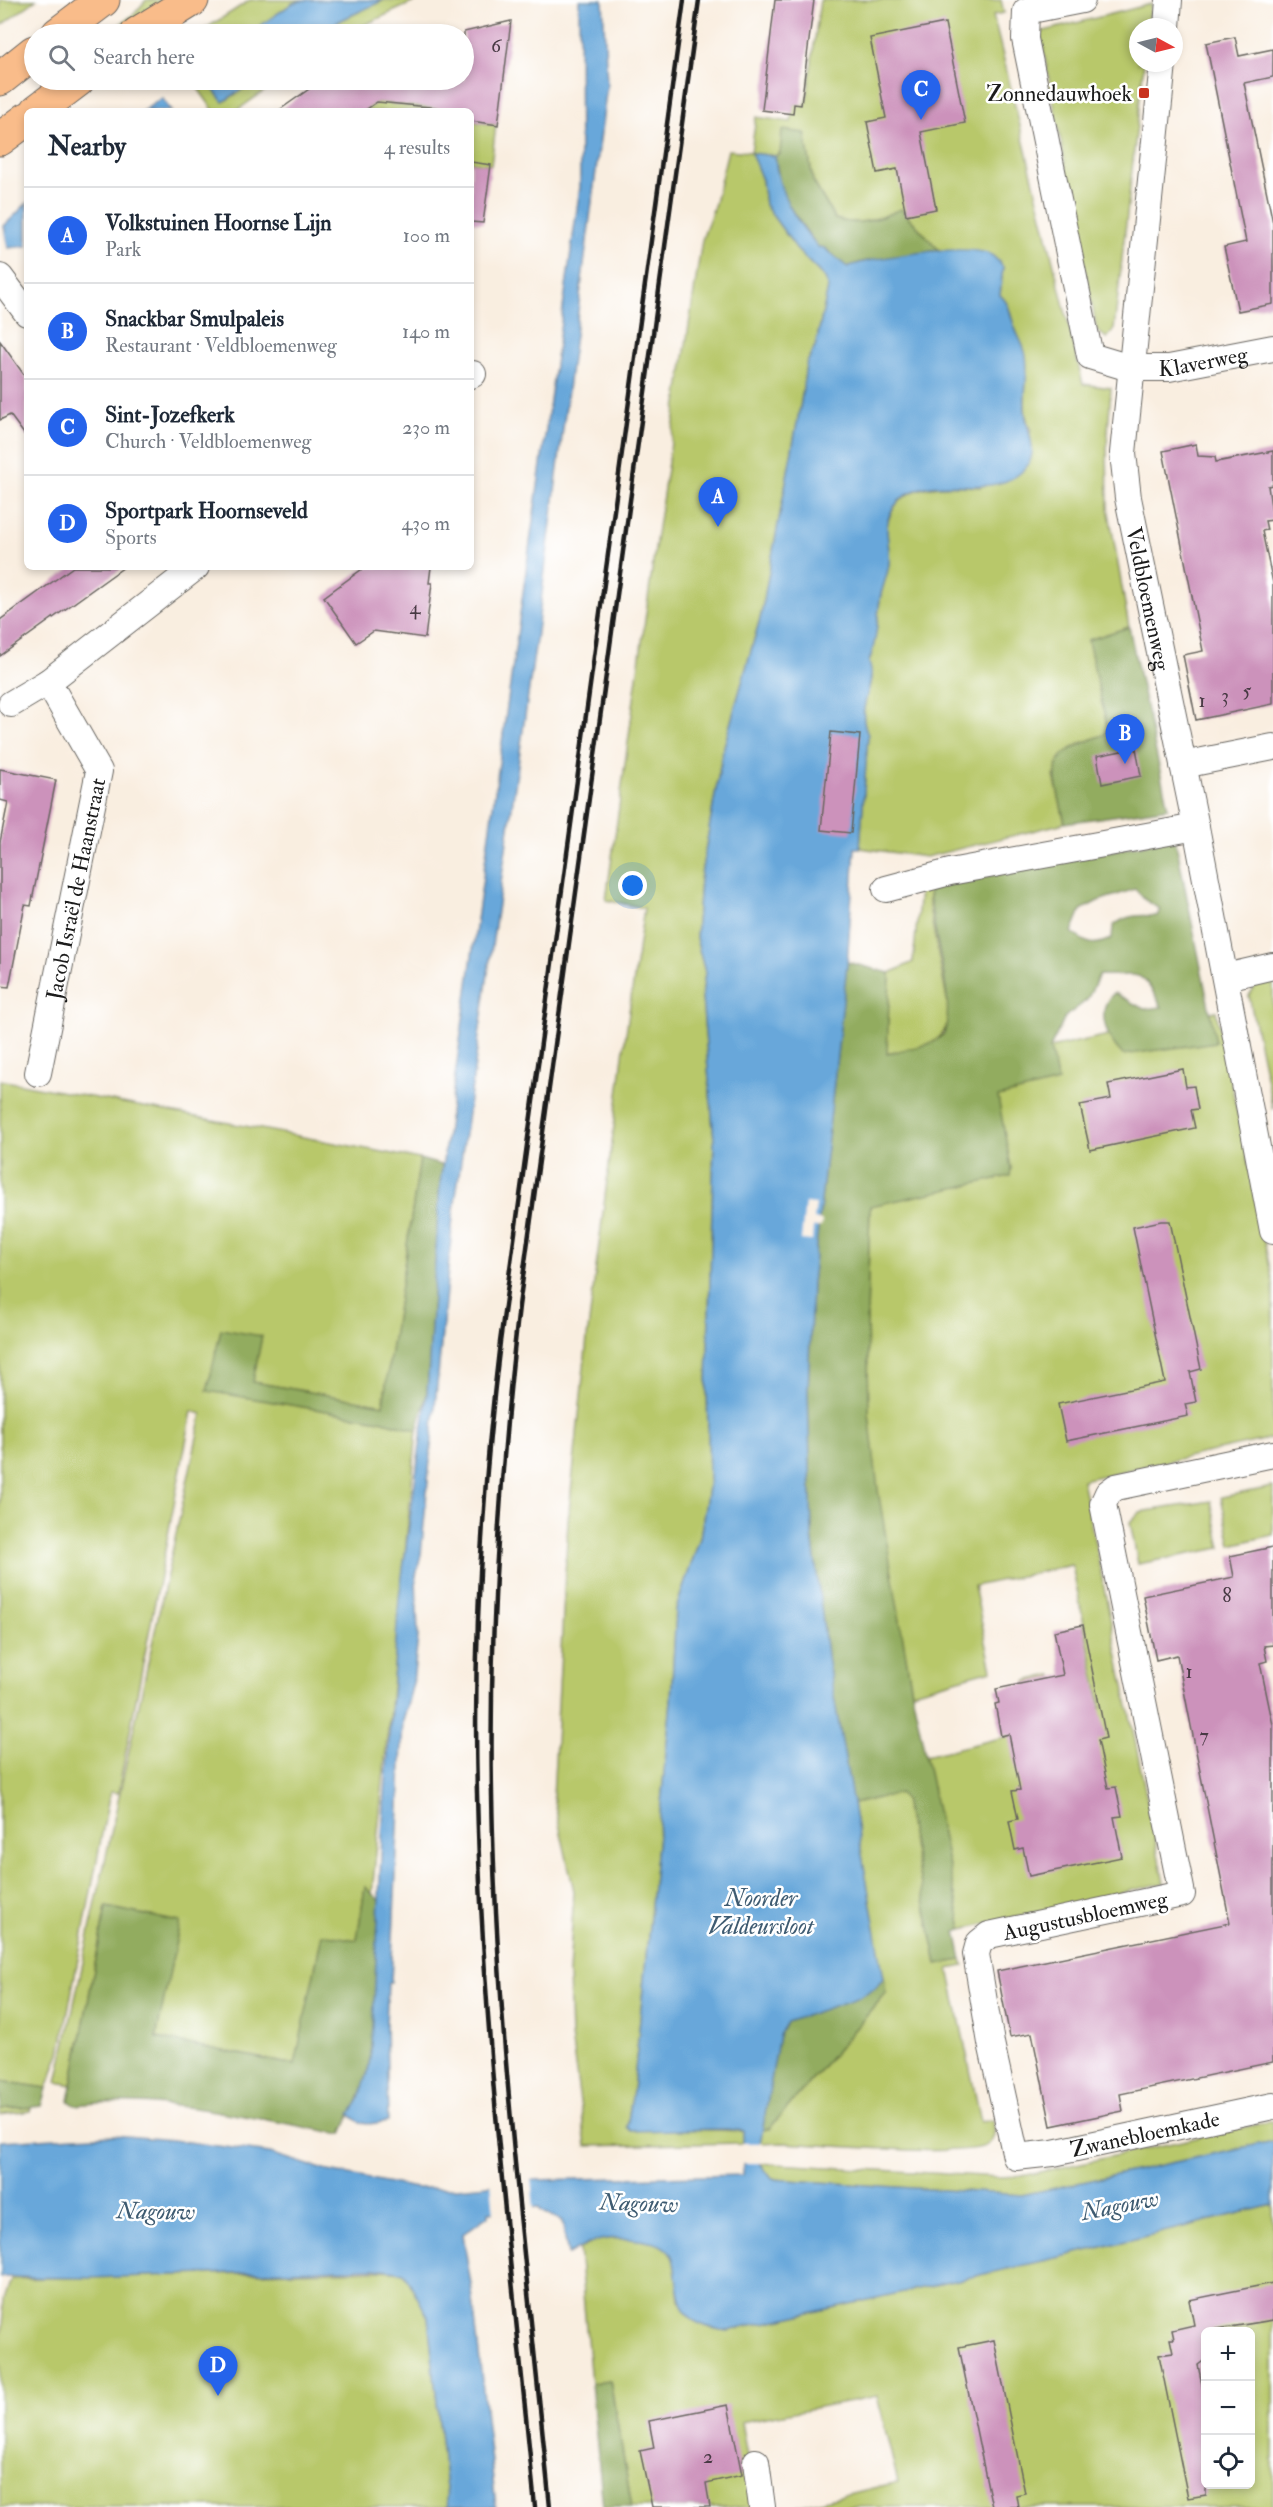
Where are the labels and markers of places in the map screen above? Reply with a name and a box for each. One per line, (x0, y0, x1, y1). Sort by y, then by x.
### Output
pin: C (902, 70, 940, 120)
place label: Zonnedauwhoek (987, 80, 1132, 108)
marker: Zonnedauwhoek (1137, 86, 1151, 100)
pin: A (698, 478, 738, 527)
pin: B (1106, 714, 1144, 764)
pin: D (198, 2346, 238, 2396)

